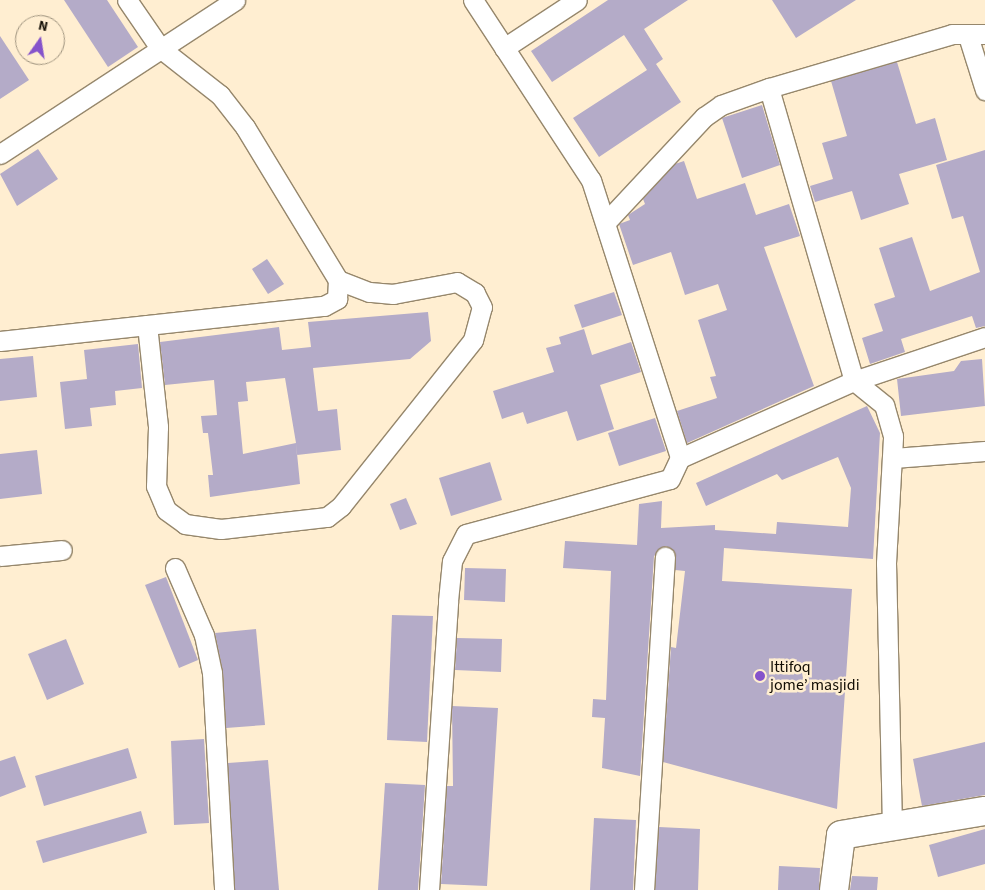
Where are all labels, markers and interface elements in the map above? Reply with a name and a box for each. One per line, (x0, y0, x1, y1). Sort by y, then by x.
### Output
north arrow (15, 15, 65, 65)
text: N (36, 16, 50, 37)
place label: Ittifoq jome’ masjidi (770, 657, 860, 695)
marker: Ittifoq jome’ masjidi (754, 670, 766, 682)

